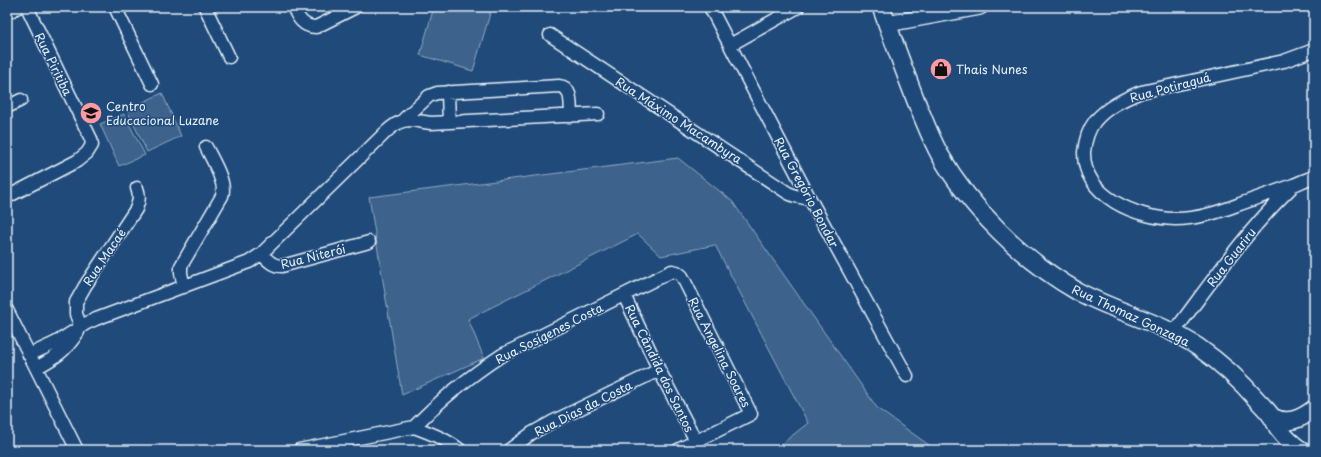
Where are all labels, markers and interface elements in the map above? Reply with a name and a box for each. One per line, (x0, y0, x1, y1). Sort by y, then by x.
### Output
street label: Rua Piritiba (31, 29, 77, 99)
shop icon: Thais Nunes (928, 56, 954, 82)
place label: Thais Nunes (956, 60, 1028, 78)
street label: Rua Potiraguá (1128, 67, 1213, 106)
street label: Rua Máximo Macambyra (612, 72, 746, 168)
place label: Centro Educacional Luzane (106, 97, 220, 129)
school or university icon: Centro Educacional Luzane (78, 100, 104, 126)
street label: Rua Gregório Bondar (770, 134, 844, 251)
street label: Rua Guariru (1202, 224, 1260, 290)
street label: Rua Macaé (78, 225, 130, 289)
street label: Rua Niterói (279, 239, 347, 273)
street label: Rua Thomaz Gonzaga (1069, 280, 1193, 350)
street label: Rua Angelina Soares (684, 294, 756, 411)
street label: Rua Sosígenes Costa (492, 298, 606, 368)
street label: Rua Cândida dos Santos (621, 301, 699, 435)
street label: Rua Dias da Costa (531, 375, 635, 440)

